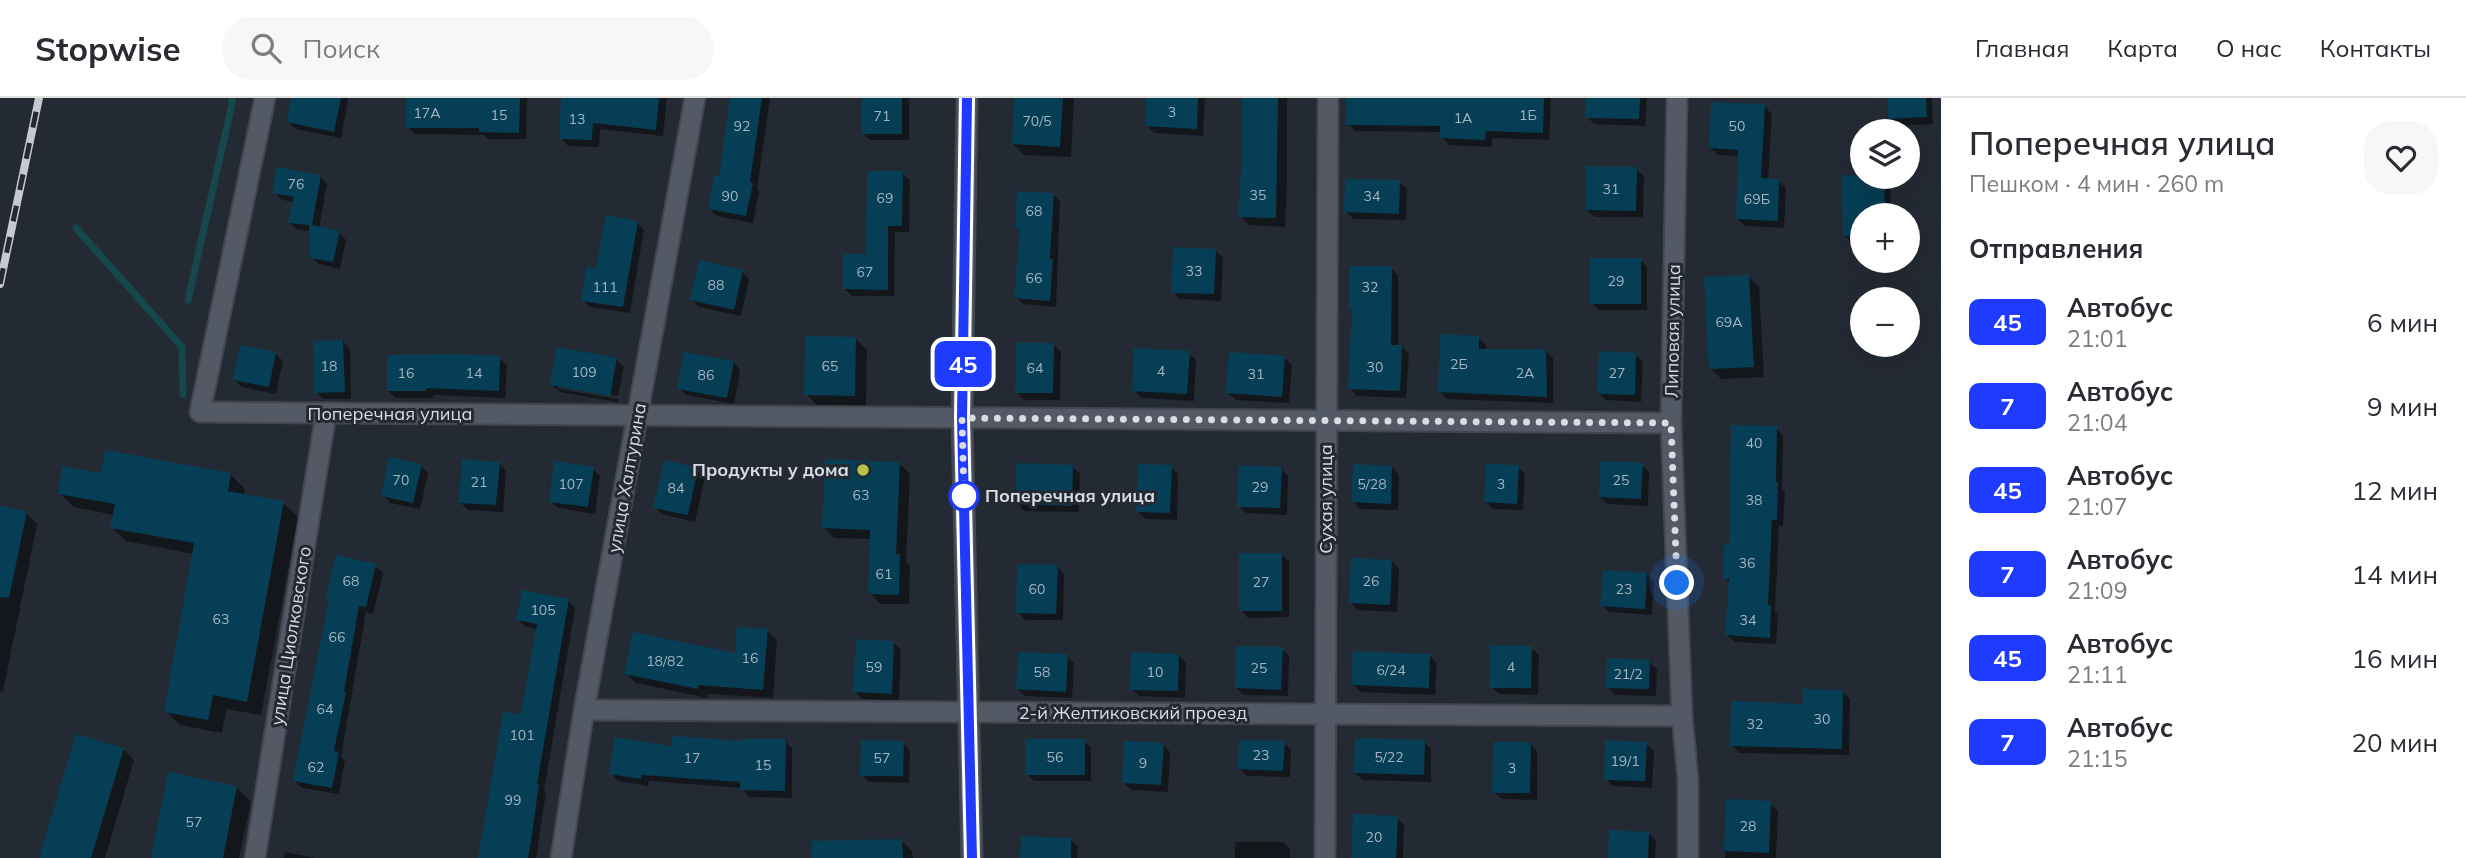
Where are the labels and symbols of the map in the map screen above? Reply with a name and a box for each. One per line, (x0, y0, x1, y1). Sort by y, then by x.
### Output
house number: 3 (1168, 103, 1176, 121)
house number: 17А (413, 104, 441, 122)
house number: 15 (491, 106, 507, 124)
house number: 1Б (1519, 106, 1537, 124)
house number: 71 (874, 107, 890, 125)
house number: 1А (1454, 109, 1473, 127)
house number: 13 (569, 110, 585, 128)
house number: 70/5 (1022, 112, 1052, 130)
house number: 92 (734, 117, 750, 135)
house number: 50 (1729, 117, 1745, 135)
house number: 76 (288, 175, 304, 193)
house number: 31 (1603, 180, 1619, 198)
house number: 35 (1250, 186, 1266, 204)
house number: 90 (722, 187, 738, 205)
house number: 34 (1364, 187, 1381, 205)
house number: 69 (877, 189, 893, 207)
house number: 69Б (1744, 190, 1770, 208)
house number: 68 (1026, 202, 1042, 220)
house number: 33 (1186, 262, 1202, 280)
house number: 67 (857, 263, 873, 281)
street label: Липовая улица (1660, 264, 1685, 398)
house number: 66 (1026, 269, 1042, 287)
house number: 29 (1608, 272, 1624, 290)
house number: 88 (708, 276, 724, 294)
house number: 111 (592, 278, 618, 296)
house number: 32 (1362, 278, 1378, 296)
house number: 69А (1715, 313, 1743, 331)
line badge: 45 (932, 341, 995, 387)
house number: 2Б (1450, 355, 1468, 373)
house number: 18 (321, 357, 337, 375)
house number: 65 (822, 357, 838, 375)
house number: 30 (1367, 358, 1383, 376)
house number: 64 (1027, 359, 1044, 377)
house number: 4 (1157, 362, 1166, 380)
house number: 109 (571, 363, 597, 381)
house number: 16 (398, 364, 414, 382)
house number: 14 (466, 364, 483, 382)
house number: 2А (1516, 364, 1535, 382)
house number: 27 (1609, 364, 1625, 382)
house number: 31 (1248, 365, 1264, 383)
house number: 86 (698, 366, 714, 384)
street label: улица Халтурина (602, 401, 651, 555)
street label: Поперечная улица (308, 402, 472, 425)
house number: 40 (1746, 434, 1762, 452)
street label: Сухая улица (1314, 444, 1337, 554)
place label: Продукты у дома (692, 458, 849, 481)
marker: Продукты у дома (855, 462, 871, 478)
house number: 70 (393, 471, 409, 489)
house number: 25 (1613, 471, 1629, 489)
house number: 21 (471, 473, 487, 491)
house number: 107 (558, 475, 584, 493)
house number: 5/28 (1357, 475, 1387, 493)
house number: 3 (1497, 475, 1505, 493)
house number: 29 (1252, 478, 1268, 496)
house number: 84 (668, 479, 685, 497)
marker: Поперечная улица (949, 481, 979, 511)
place label: Поперечная улица (985, 484, 1155, 507)
house number: 63 (853, 486, 869, 504)
house number: 38 (1746, 491, 1762, 509)
street label: улица Циолковского (265, 545, 316, 727)
house number: 36 (1739, 554, 1755, 572)
house number: 61 (876, 565, 892, 583)
your location (1659, 565, 1694, 600)
house number: 68 (343, 572, 359, 590)
house number: 26 (1363, 572, 1379, 590)
house number: 27 (1253, 573, 1269, 591)
house number: 60 (1029, 580, 1045, 598)
house number: 23 (1616, 580, 1632, 598)
house number: 105 (530, 601, 556, 619)
house number: 63 (213, 610, 229, 628)
house number: 34 (1740, 611, 1757, 629)
house number: 66 (329, 628, 345, 646)
house number: 16 (742, 649, 758, 667)
house number: 18/82 (646, 652, 684, 670)
house number: 59 (866, 658, 882, 676)
house number: 4 (1507, 658, 1516, 676)
house number: 25 (1251, 659, 1267, 677)
house number: 6/24 (1376, 661, 1406, 679)
house number: 58 (1034, 663, 1050, 681)
house number: 10 (1147, 663, 1163, 681)
house number: 21/2 (1613, 665, 1643, 683)
house number: 64 (317, 700, 334, 718)
street label: 2-й Желтиковский проезд (1019, 701, 1247, 724)
house number: 30 (1814, 710, 1830, 728)
house number: 32 (1747, 715, 1763, 733)
house number: 101 (509, 726, 535, 744)
house number: 23 (1253, 746, 1269, 764)
house number: 56 (1047, 748, 1063, 766)
house number: 5/22 (1374, 748, 1404, 766)
house number: 17 (684, 749, 700, 767)
house number: 57 (874, 749, 890, 767)
house number: 19/1 (1610, 752, 1640, 770)
house number: 9 (1139, 754, 1147, 772)
house number: 15 (755, 756, 771, 774)
house number: 62 (308, 758, 324, 776)
house number: 3 (1508, 759, 1516, 777)
house number: 99 (505, 791, 521, 809)
house number: 57 (186, 813, 202, 831)
house number: 28 (1740, 817, 1756, 835)
house number: 20 (1366, 828, 1382, 846)

